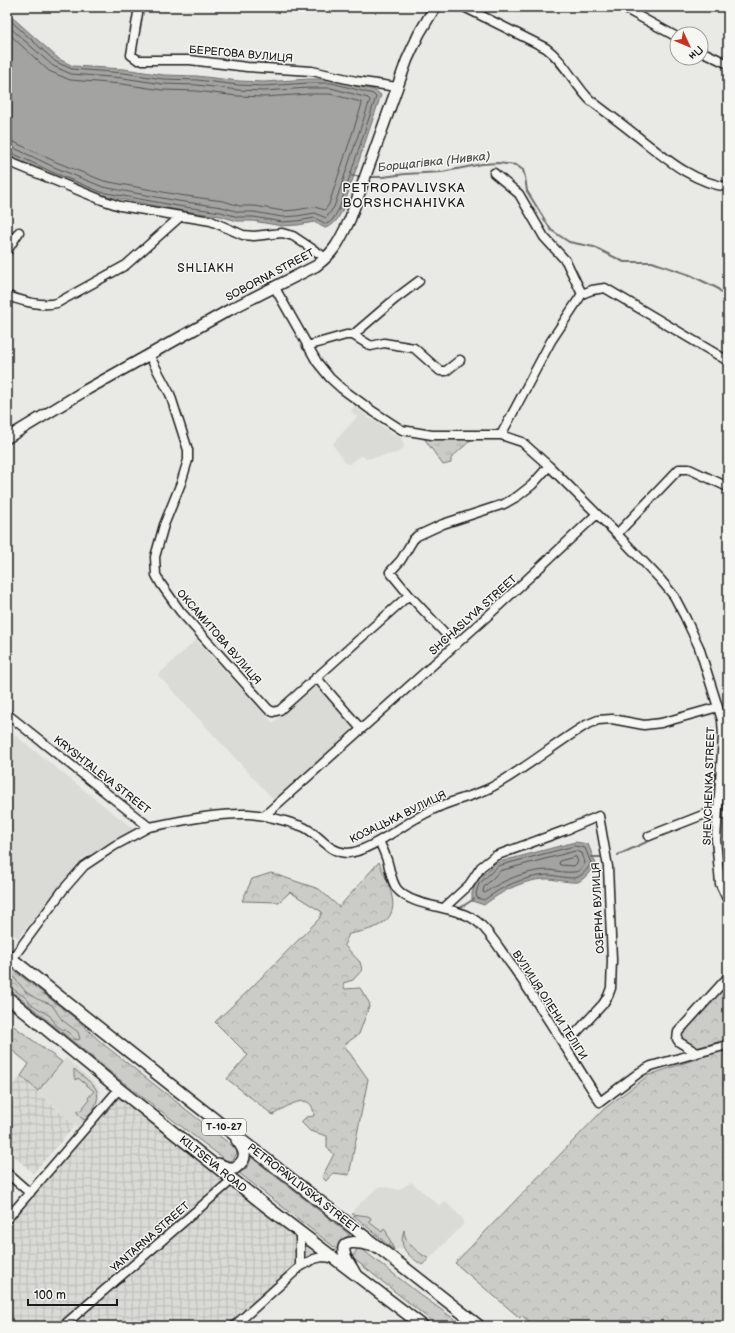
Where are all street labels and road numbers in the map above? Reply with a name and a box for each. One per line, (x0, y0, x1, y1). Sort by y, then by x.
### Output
street label: БЕРЕГОВА ВУЛИЦЯ (188, 43, 294, 65)
street label: SOBORNA STREET (223, 246, 317, 304)
street label: SHCHASLYVA STREET (427, 572, 520, 658)
street label: ОКСАМИТОВА ВУЛИЦЯ (174, 587, 264, 687)
street label: SHEVCHENKA STREET (700, 726, 718, 845)
street label: KRYSHTALEVA STREET (51, 733, 153, 817)
street label: КОЗАЦЬКА ВУЛИЦЯ (348, 788, 448, 846)
street label: ОЗЕРНА ВУЛИЦЯ (589, 862, 607, 954)
street label: ВУЛИЦЯ ОЛЕНИ ТЕЛІГИ (510, 948, 590, 1062)
road number: Т-10-27 (202, 1119, 246, 1135)
street label: KILTSEVA ROAD (177, 1133, 249, 1195)
street label: PETROPAVLIVSKA STREET (245, 1141, 361, 1236)
street label: YANTARNA STREET (107, 1199, 192, 1275)

